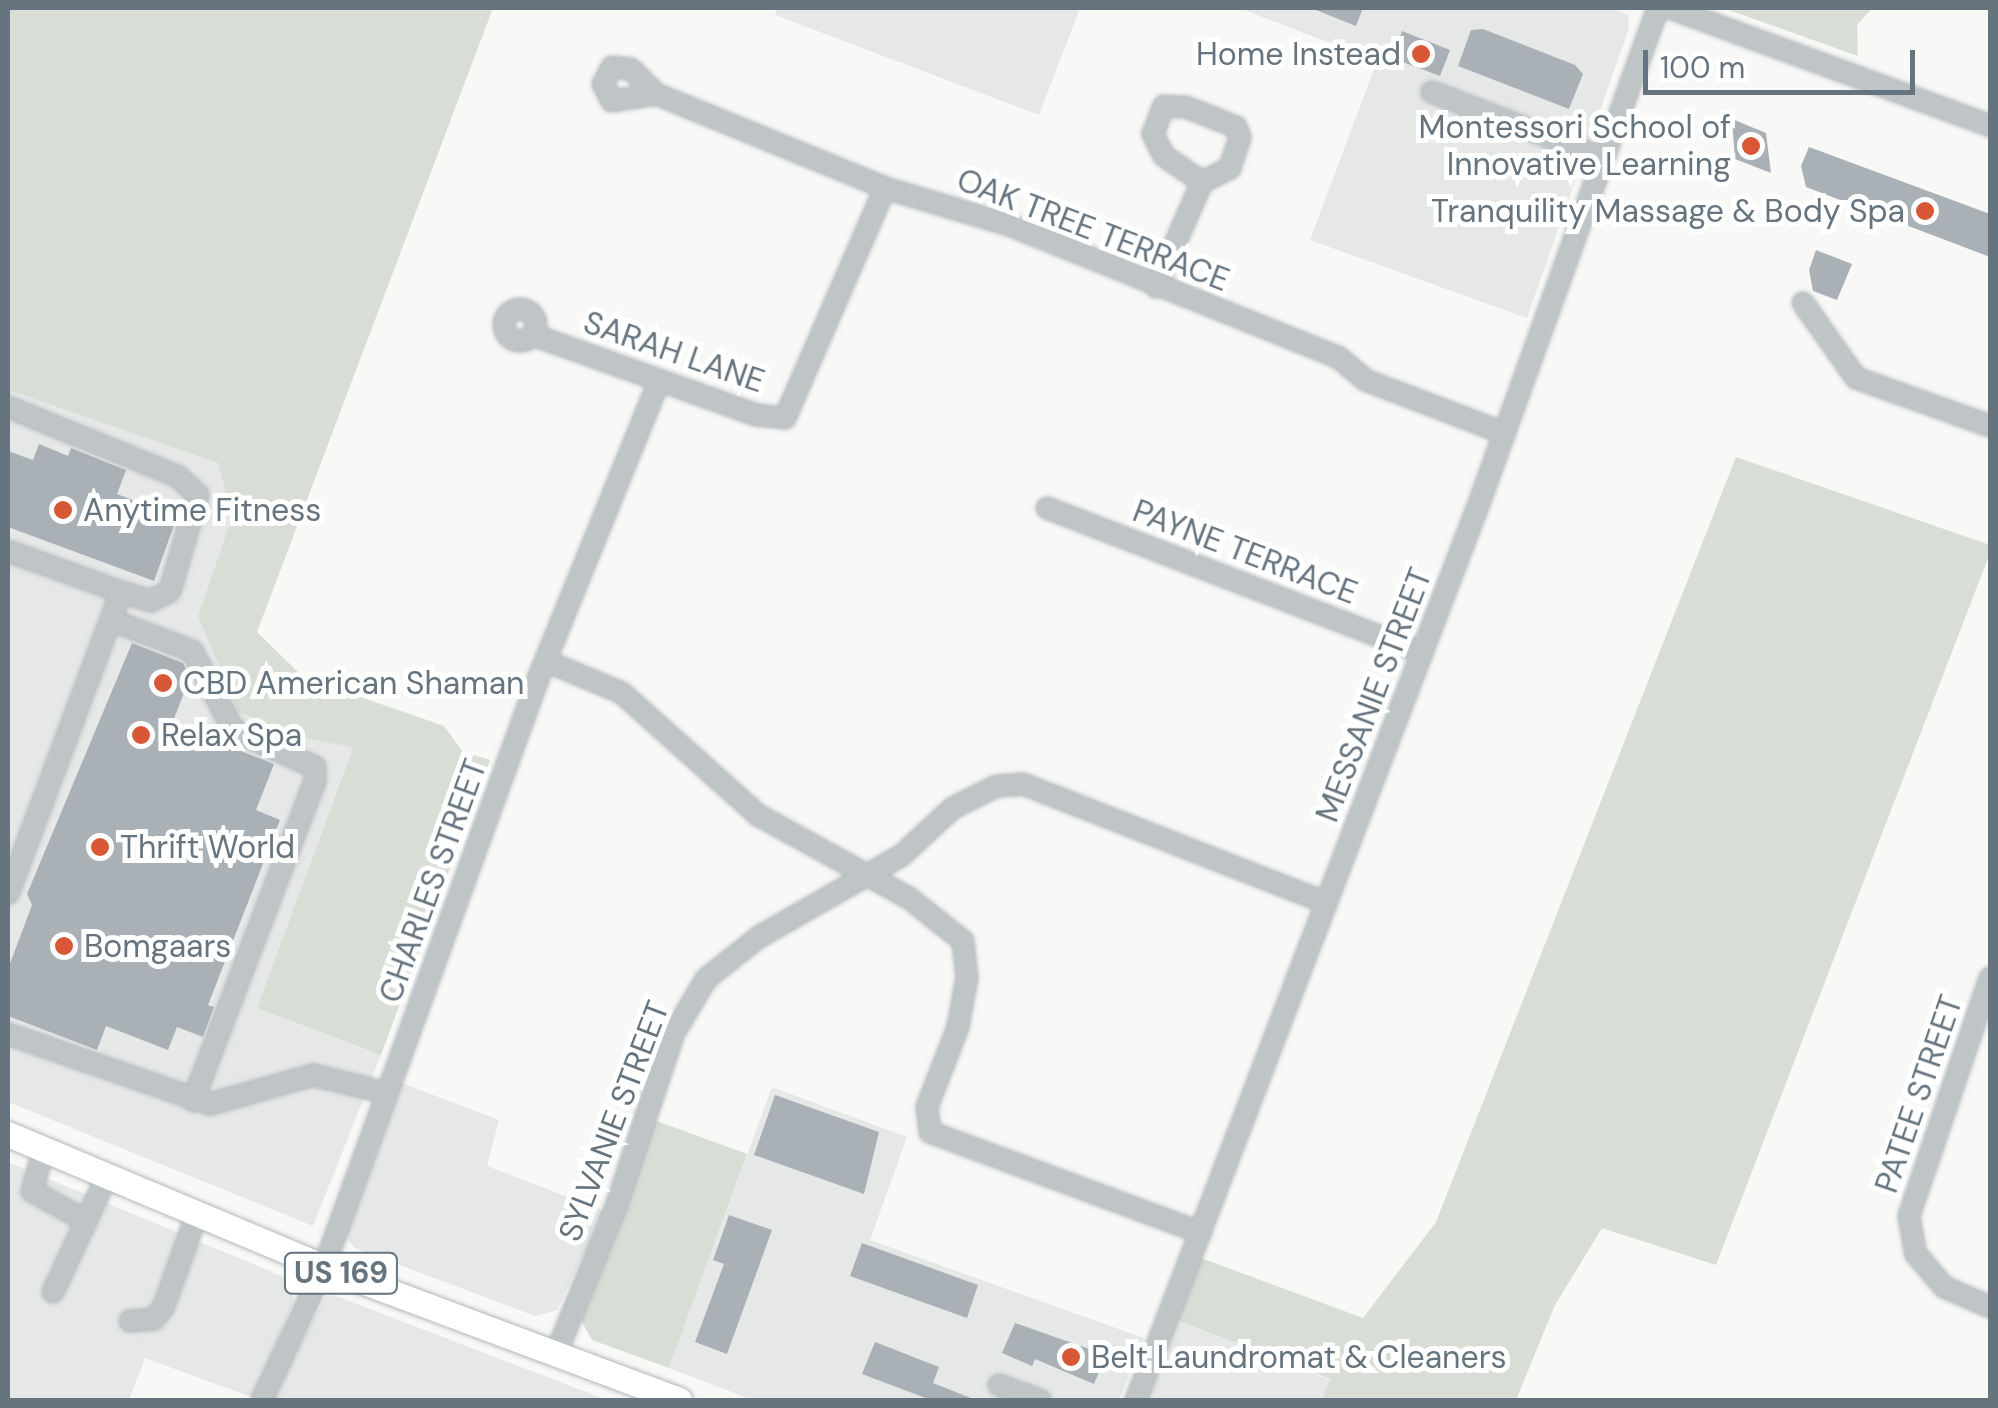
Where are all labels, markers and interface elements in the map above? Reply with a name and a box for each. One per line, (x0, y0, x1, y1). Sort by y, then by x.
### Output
scale bar (1648, 30, 1920, 92)
place label: Home Instead (1196, 35, 1401, 73)
marker: Home Instead (1410, 43, 1432, 65)
text: 100 m (1660, 48, 1745, 87)
place label: Montessori School of Innovative Learning (1419, 109, 1731, 184)
marker: Montessori School of Innovative Learning (1740, 135, 1762, 157)
street label: OAK TREE TERRACE (952, 160, 1234, 300)
place label: Tranquility Massage & Body Spa (1431, 192, 1905, 230)
marker: Tranquility Massage & Body Spa (1914, 200, 1936, 222)
street label: SARAH LANE (579, 303, 769, 401)
place label: Anytime Fitness (83, 491, 321, 529)
street label: PAYNE TERRACE (1128, 492, 1362, 612)
marker: Anytime Fitness (52, 499, 74, 521)
street label: MESSANIE STREET (1308, 563, 1440, 827)
place label: CBD American Shaman (183, 664, 524, 702)
marker: CBD American Shaman (152, 672, 174, 694)
place label: Relax Spa (161, 716, 302, 754)
marker: Relax Spa (130, 724, 152, 746)
street label: CHARLES STREET (371, 754, 495, 1008)
place label: Thrift World (120, 828, 295, 866)
marker: Thrift World (89, 836, 111, 858)
place label: Bomgaars (84, 927, 231, 965)
marker: Bomgaars (53, 935, 75, 957)
street label: PATEE STREET (1867, 990, 1971, 1198)
street label: SYLVANIE STREET (551, 996, 677, 1246)
road number: US 169 (284, 1248, 398, 1298)
place label: Belt Laundromat & Cleaners (1091, 1338, 1507, 1376)
marker: Belt Laundromat & Cleaners (1060, 1346, 1082, 1368)

